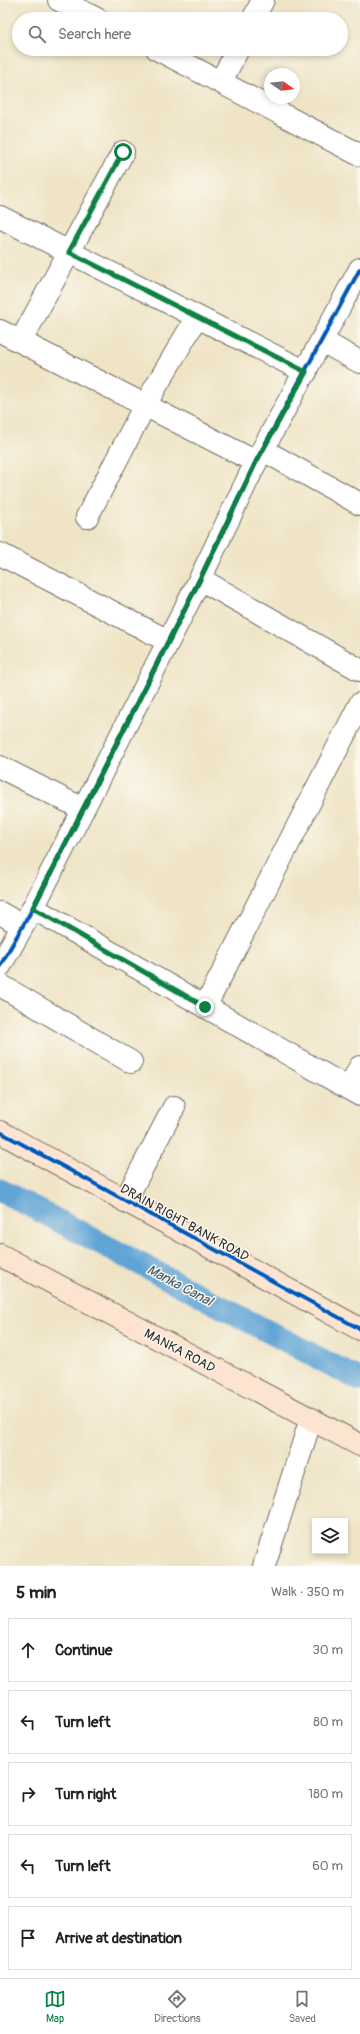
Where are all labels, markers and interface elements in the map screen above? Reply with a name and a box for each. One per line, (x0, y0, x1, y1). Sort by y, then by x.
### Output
search box (12, 12, 348, 56)
icon: search (26, 23, 48, 45)
text: Search here (58, 25, 131, 44)
north arrow (264, 68, 300, 104)
route start (114, 143, 132, 161)
route end (196, 998, 214, 1016)
street label: DRAIN RIGHT BANK ROAD (117, 1181, 252, 1265)
water label: Manka Canal (144, 1261, 217, 1311)
street label: MANKA ROAD (141, 1325, 218, 1376)
map controls (312, 1518, 348, 1554)
button: layers (312, 1518, 348, 1554)
text: 5 min (16, 1582, 56, 1603)
text: Walk · 350 m (271, 1584, 344, 1600)
icon: ahead (17, 1639, 39, 1661)
text: Continue (55, 1641, 113, 1660)
text: 30 m (313, 1642, 343, 1658)
icon: left (17, 1711, 39, 1733)
text: Turn left (55, 1713, 111, 1732)
text: 80 m (313, 1714, 343, 1730)
icon: right (17, 1783, 39, 1805)
text: Turn right (55, 1785, 116, 1804)
text: 180 m (308, 1786, 343, 1802)
icon: left (17, 1855, 39, 1877)
text: Turn left (55, 1857, 111, 1876)
text: 60 m (312, 1858, 343, 1874)
icon: arrive (17, 1927, 39, 1949)
text: Arrive at destination (55, 1929, 182, 1948)
tab: Map (44, 1988, 66, 2025)
tab: Directions (154, 1988, 201, 2025)
tab: Saved (289, 1988, 316, 2025)

